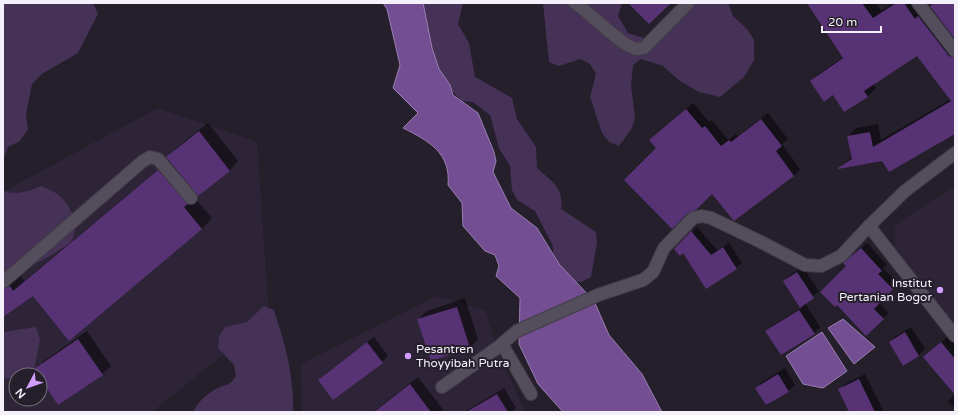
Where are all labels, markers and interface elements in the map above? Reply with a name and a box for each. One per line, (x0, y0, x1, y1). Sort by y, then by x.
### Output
scale bar (822, 8, 881, 34)
text: 20 m (828, 15, 857, 29)
place label: Institut Pertanian Bogor (839, 276, 932, 304)
marker: Institut Pertanian Bogor (935, 285, 945, 295)
place label: Pesantren Thoyyibah Putra (416, 342, 510, 370)
marker: Pesantren Thoyyibah Putra (403, 351, 413, 361)
north arrow (8, 367, 48, 407)
text: N (13, 386, 29, 401)

